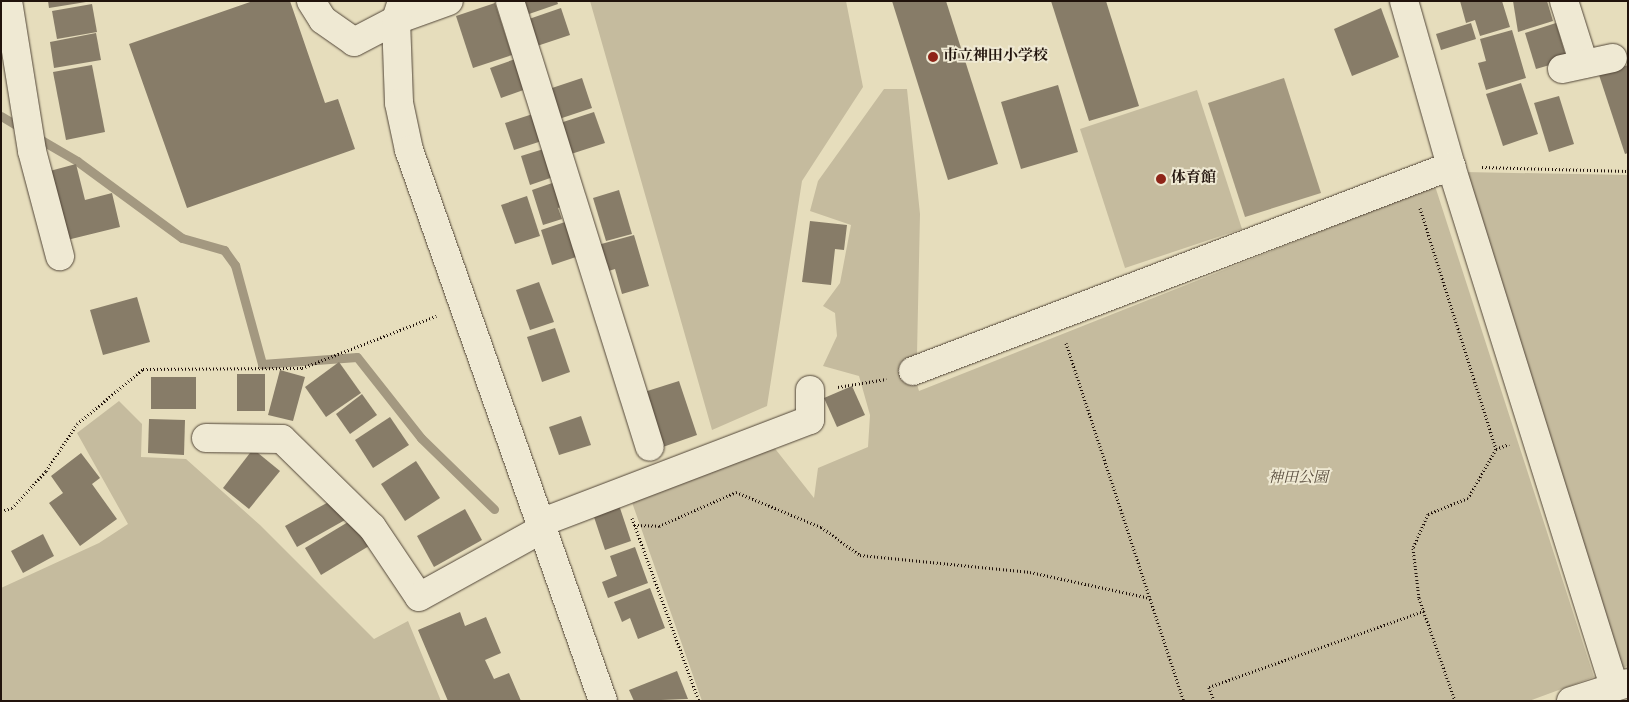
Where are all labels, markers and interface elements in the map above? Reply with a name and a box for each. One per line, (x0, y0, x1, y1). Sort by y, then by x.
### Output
place label: 市立神田小学校 (943, 48, 1048, 66)
marker: 市立神田小学校 (927, 51, 939, 63)
place label: 体育館 (1171, 170, 1216, 188)
marker: 体育館 (1155, 173, 1167, 185)
park label: 神田公園 (1268, 470, 1328, 488)

